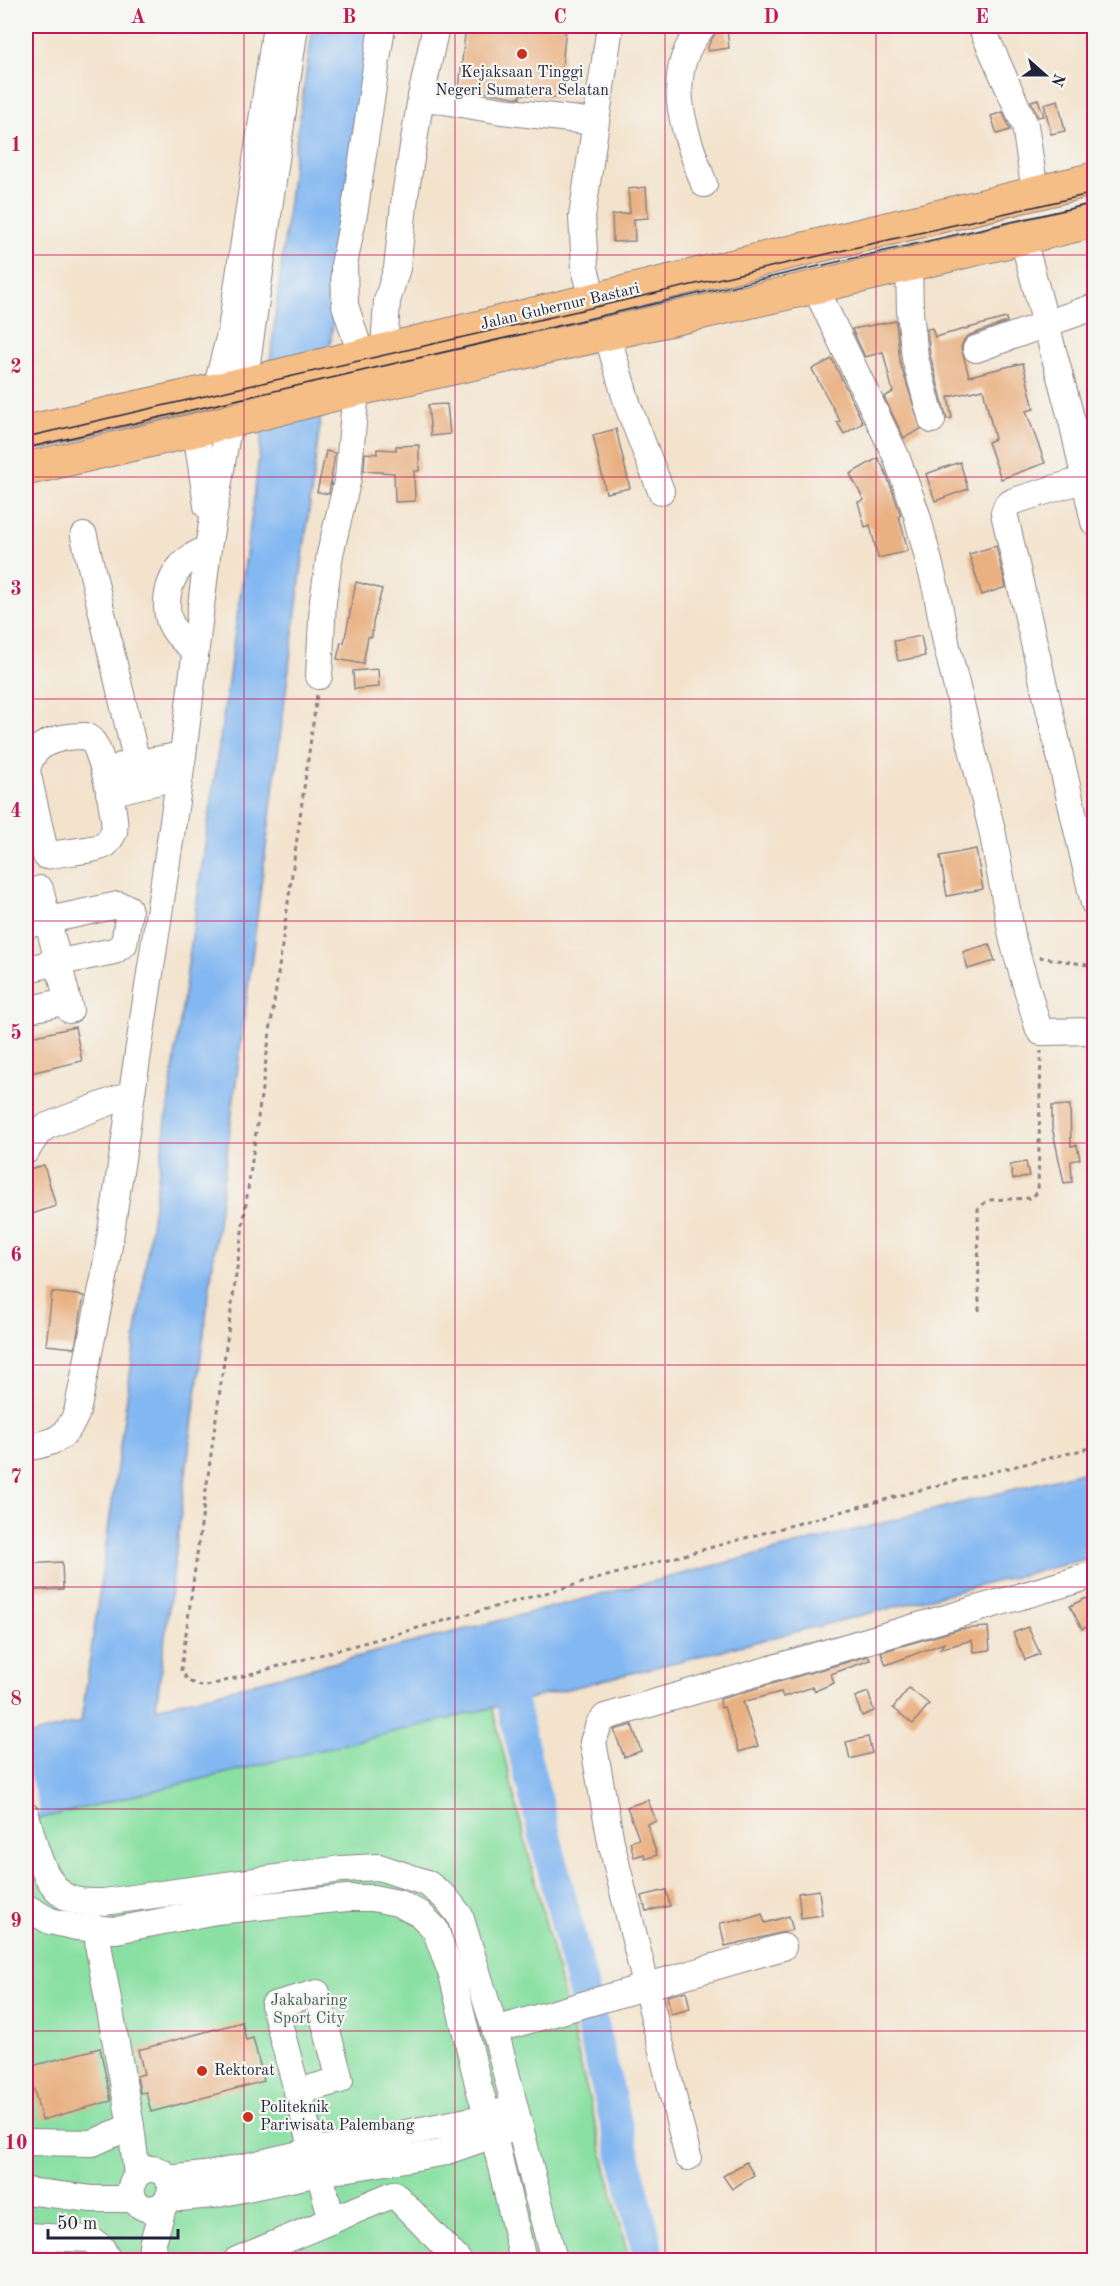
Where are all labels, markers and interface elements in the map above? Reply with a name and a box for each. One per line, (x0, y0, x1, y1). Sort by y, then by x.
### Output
text: A (130, 8, 146, 28)
text: B (342, 8, 356, 28)
text: C (553, 8, 567, 28)
text: D (763, 8, 779, 28)
text: E (975, 8, 989, 28)
north arrow (1015, 45, 1075, 105)
marker: Kejaksaan Tinggi Negeri Sumatera Selatan (515, 47, 529, 61)
place label: Kejaksaan Tinggi Negeri Sumatera Selatan (435, 65, 609, 99)
text: N (1047, 71, 1067, 89)
text: 1 (10, 136, 22, 156)
street label: Jalan Gubernur Bastari (479, 281, 641, 333)
text: 2 (10, 358, 22, 378)
text: 3 (10, 580, 22, 600)
text: 4 (10, 802, 22, 822)
text: 5 (10, 1023, 22, 1044)
text: 6 (10, 1246, 22, 1266)
text: 7 (10, 1468, 22, 1488)
text: 8 (10, 1690, 22, 1710)
text: 9 (10, 1912, 22, 1932)
park label: Jakabaring Sport City (270, 1993, 348, 2027)
place label: Rektorat (214, 2063, 275, 2079)
marker: Rektorat (195, 2064, 209, 2078)
place label: Politeknik Pariwisata Palembang (260, 2100, 415, 2134)
marker: Politeknik Pariwisata Palembang (241, 2110, 255, 2124)
text: 10 (4, 2134, 28, 2154)
scale bar (48, 2202, 178, 2240)
text: 50 m (57, 2215, 97, 2233)

